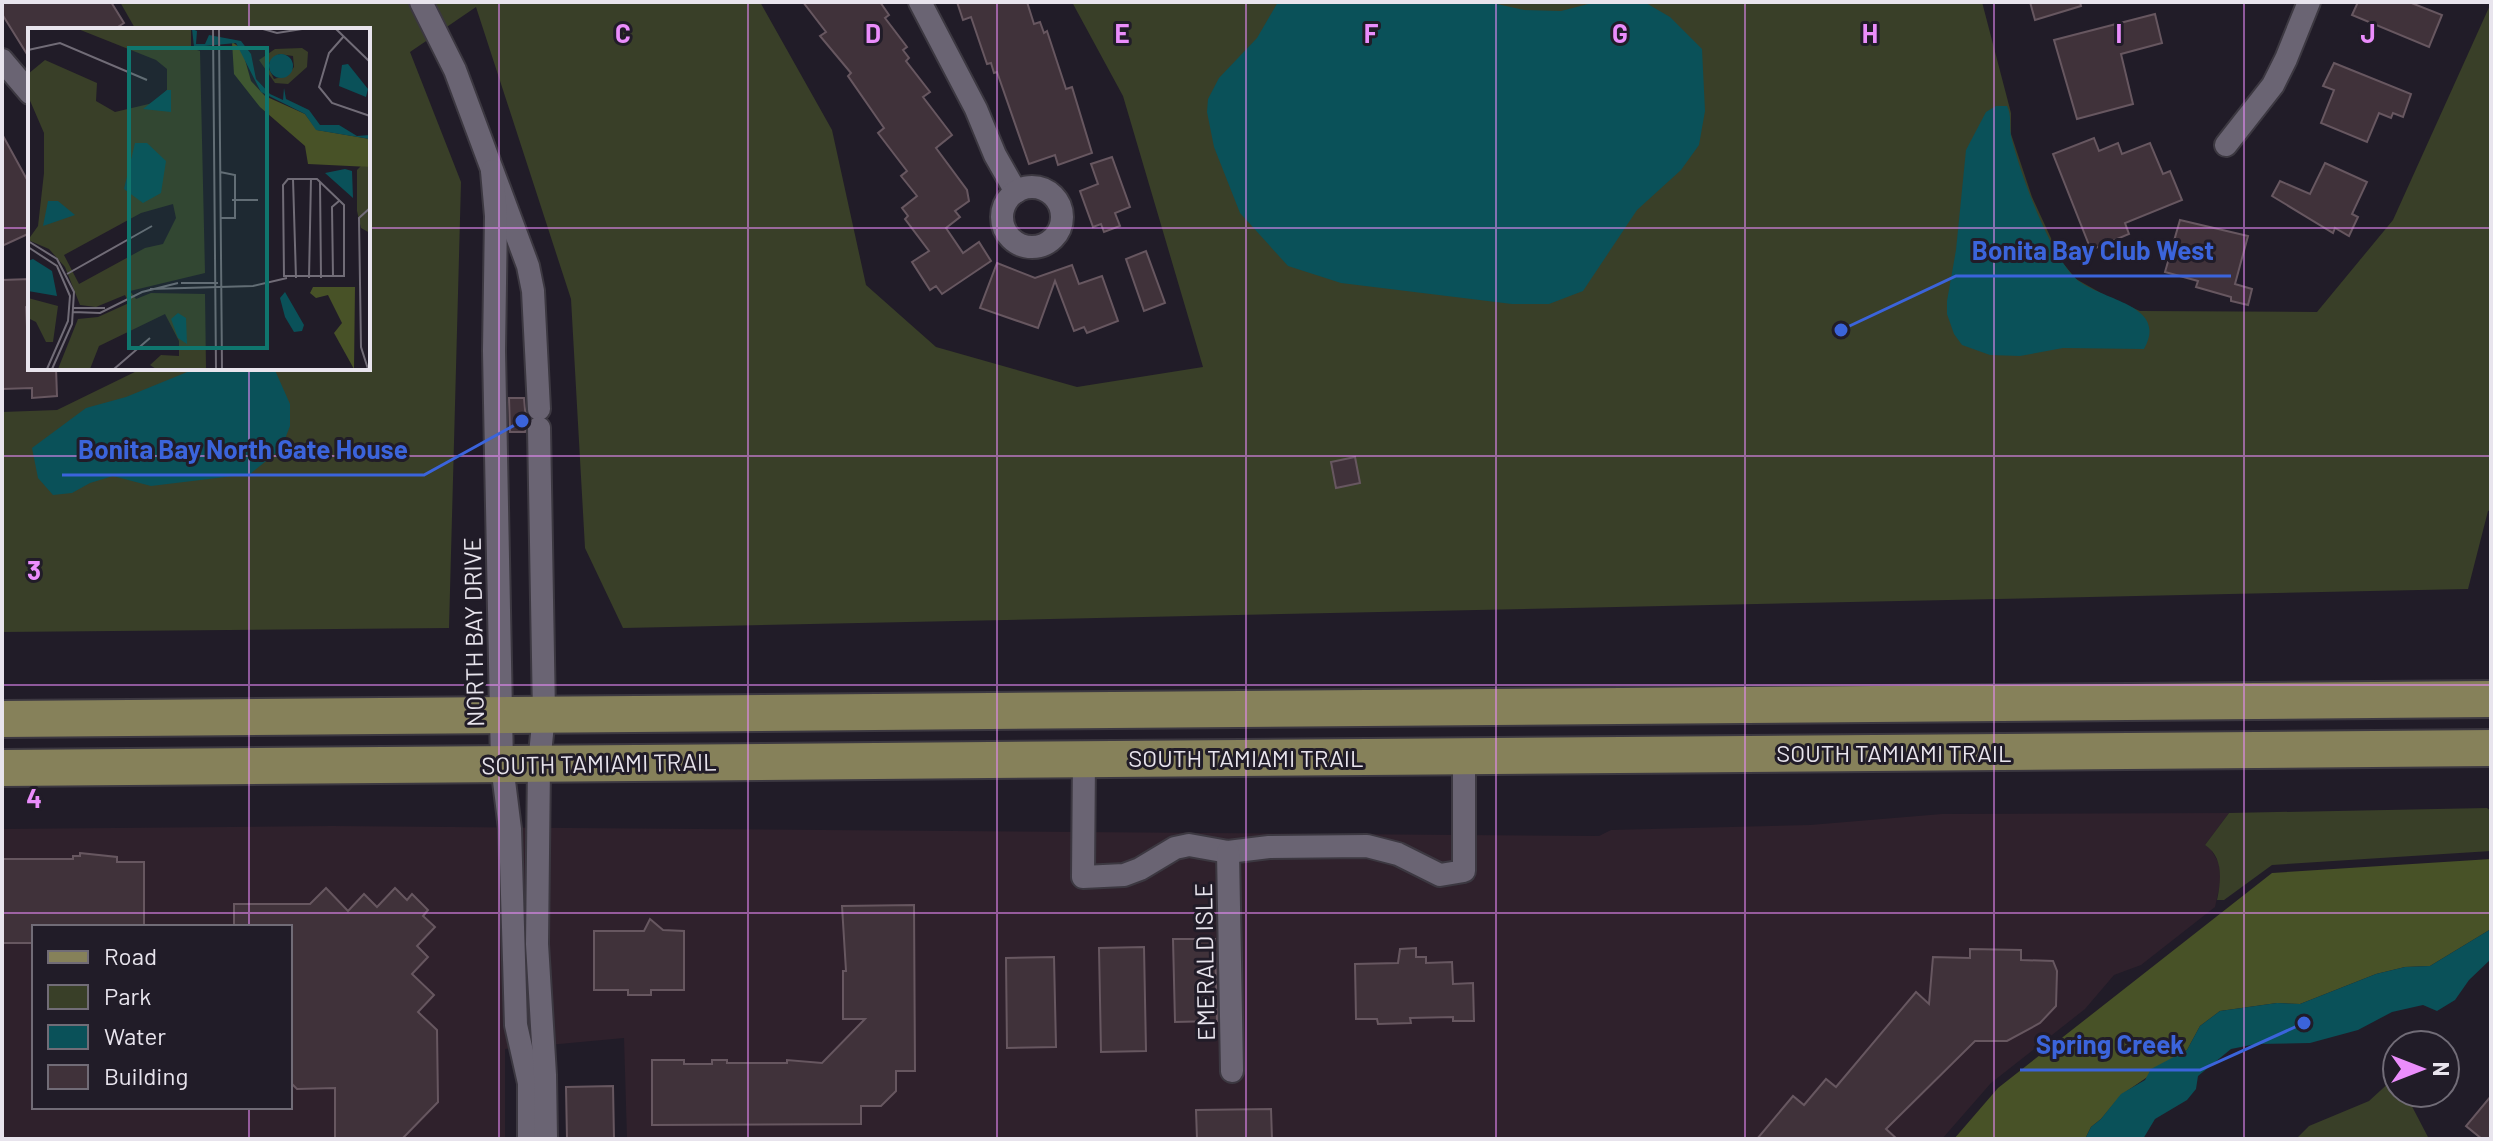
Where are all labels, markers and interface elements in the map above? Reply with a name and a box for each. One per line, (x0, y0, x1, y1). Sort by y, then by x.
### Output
text: C (615, 17, 631, 48)
text: D (865, 17, 881, 48)
text: E (1114, 17, 1130, 48)
text: F (1364, 17, 1379, 48)
text: G (1612, 17, 1628, 48)
text: H (1862, 17, 1878, 48)
text: I (2116, 17, 2122, 48)
text: J (2360, 17, 2376, 48)
inset map (28, 28, 370, 370)
callout: Bonita Bay Club West (1956, 226, 2231, 276)
text: Bonita Bay Club West (1972, 234, 2214, 265)
callout: Bonita Bay North Gate House (62, 425, 424, 475)
text: Bonita Bay North Gate House (78, 433, 408, 464)
street label: NORTH BAY DRIVE (457, 537, 489, 727)
text: 3 (27, 554, 41, 585)
street label: SOUTH TAMIAMI TRAIL (1776, 738, 2012, 767)
street label: SOUTH TAMIAMI TRAIL (1128, 743, 1364, 772)
street label: SOUTH TAMIAMI TRAIL (481, 746, 717, 780)
text: 4 (26, 782, 42, 813)
street label: EMERALD ISLE (1188, 883, 1220, 1041)
legend (32, 925, 292, 1109)
text: Road (104, 941, 157, 970)
text: Park (104, 981, 151, 1010)
callout: Spring Creek (2020, 1020, 2200, 1070)
text: Water (104, 1021, 166, 1050)
text: Spring Creek (2036, 1028, 2184, 1059)
north arrow (2381, 1029, 2461, 1109)
text: Building (104, 1061, 188, 1090)
text: N (2429, 1062, 2455, 1076)

